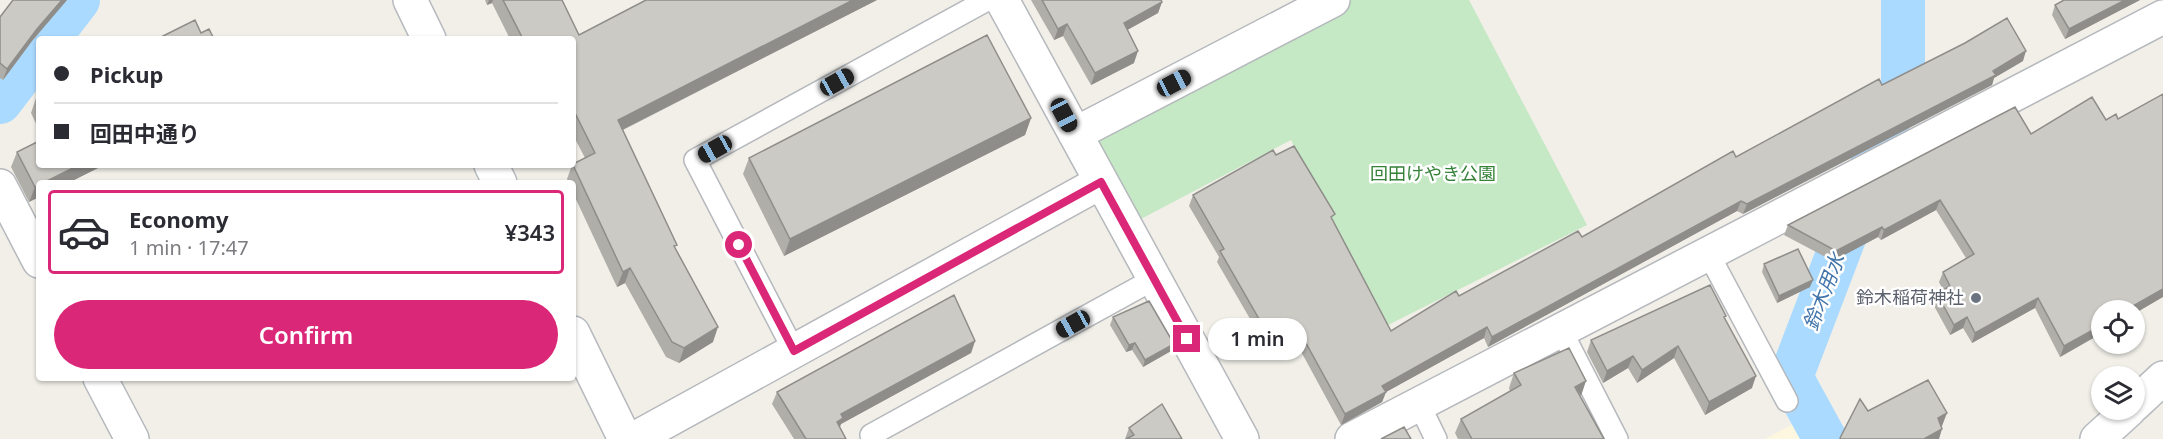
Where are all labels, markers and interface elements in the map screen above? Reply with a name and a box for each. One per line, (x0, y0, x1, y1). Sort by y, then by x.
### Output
text: Pickup (90, 59, 163, 89)
car (817, 65, 857, 99)
car (1154, 67, 1194, 99)
car (1048, 95, 1080, 135)
text: 回田中通り (90, 118, 200, 148)
car (695, 132, 735, 166)
park label: 回田けやき公園 (1370, 161, 1496, 185)
text: Economy (129, 204, 228, 234)
icon: car (57, 205, 111, 259)
text: ¥343 (505, 217, 555, 247)
route start (725, 231, 752, 258)
text: 1 min · 17:47 (129, 234, 249, 261)
water label: 鈴木用水 (1797, 248, 1851, 334)
place label: 鈴木稲荷神社 (1856, 285, 1964, 309)
marker: 鈴木稲荷神社 (1969, 291, 1983, 305)
button: Confirm (54, 300, 558, 369)
map controls (2091, 300, 2145, 420)
button: locate (2091, 300, 2145, 354)
car (1053, 307, 1093, 341)
callout: 1 min (1208, 318, 1307, 360)
route end (1173, 325, 1200, 352)
text: 1 min (1230, 325, 1285, 352)
button: layers (2091, 366, 2145, 420)

